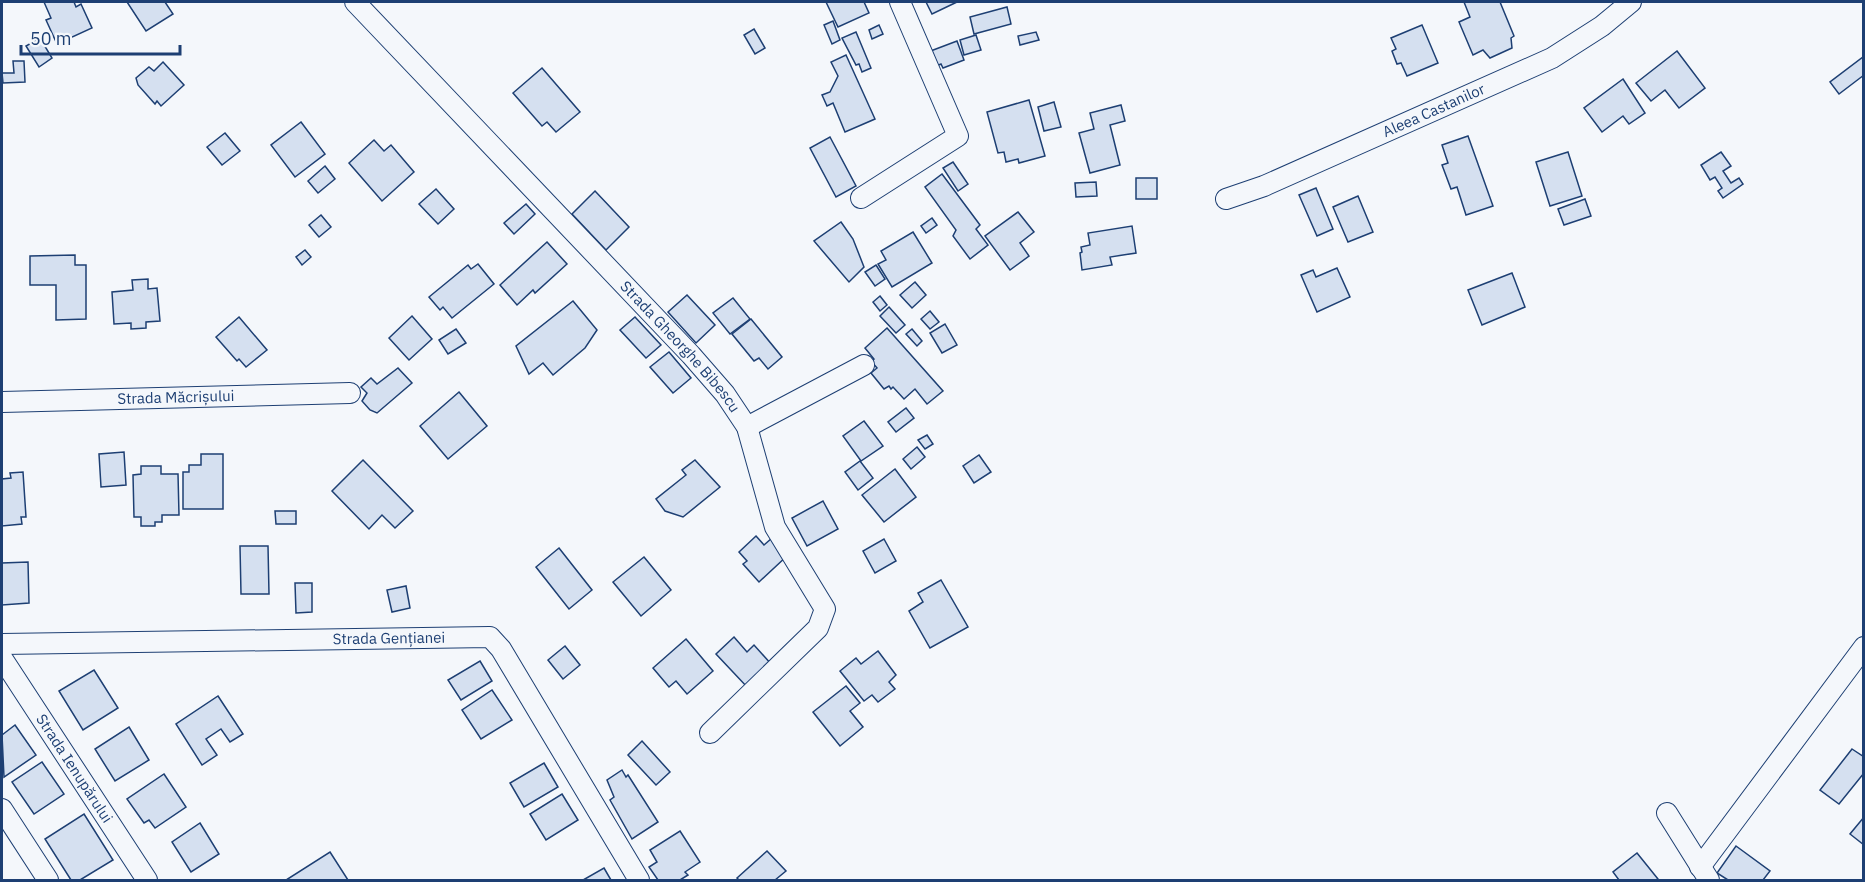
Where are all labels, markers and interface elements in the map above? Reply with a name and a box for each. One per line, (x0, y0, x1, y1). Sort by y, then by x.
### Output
scale bar (21, 18, 180, 56)
text: 50 m (30, 27, 72, 50)
street label: Aleea Castanilor (1380, 79, 1488, 141)
street label: Strada Gheorghe Bibescu (616, 277, 745, 416)
street label: Strada Măcrișului (117, 386, 235, 408)
street label: Strada Gențianei (333, 628, 445, 648)
street label: Strada Ienupărului (32, 710, 117, 826)

